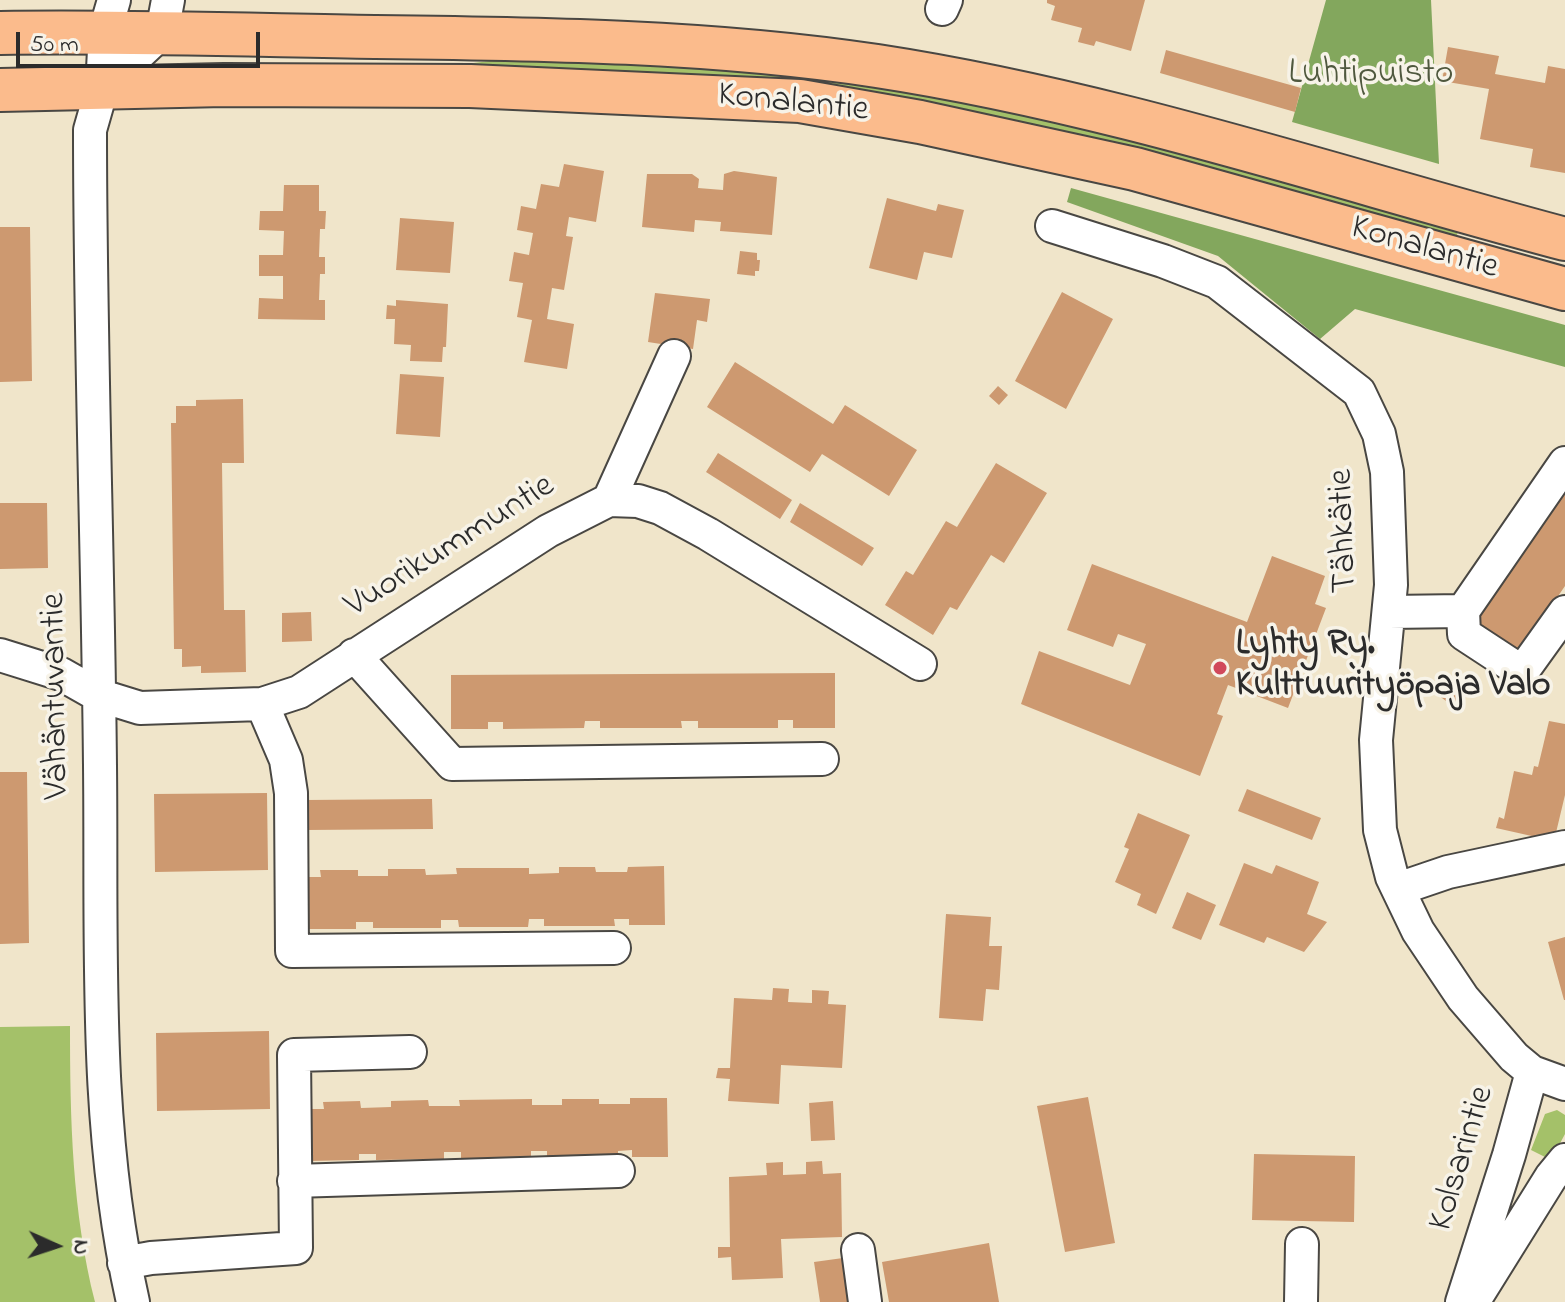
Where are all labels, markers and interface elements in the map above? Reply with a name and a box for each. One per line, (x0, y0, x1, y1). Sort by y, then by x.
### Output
scale bar (20, 16, 264, 66)
text: 50 m (30, 28, 79, 63)
park label: Luhtipuisto (1288, 54, 1454, 98)
street label: Konalantie (716, 76, 870, 134)
street label: Konalantie (1345, 208, 1503, 292)
street label: Vuorikummuntie (338, 466, 564, 630)
street label: Tähkätie (1322, 468, 1370, 594)
street label: Vähäntuvantie (35, 592, 81, 800)
place label: Lyhty Ry. Kulttuurityöpaja Valo (1236, 625, 1550, 710)
marker: Lyhty Ry. Kulttuurityöpaja Valo (1211, 659, 1229, 677)
street label: Kolsarintie (1422, 1081, 1506, 1237)
north arrow (16, 1206, 96, 1286)
text: N (64, 1239, 96, 1256)

